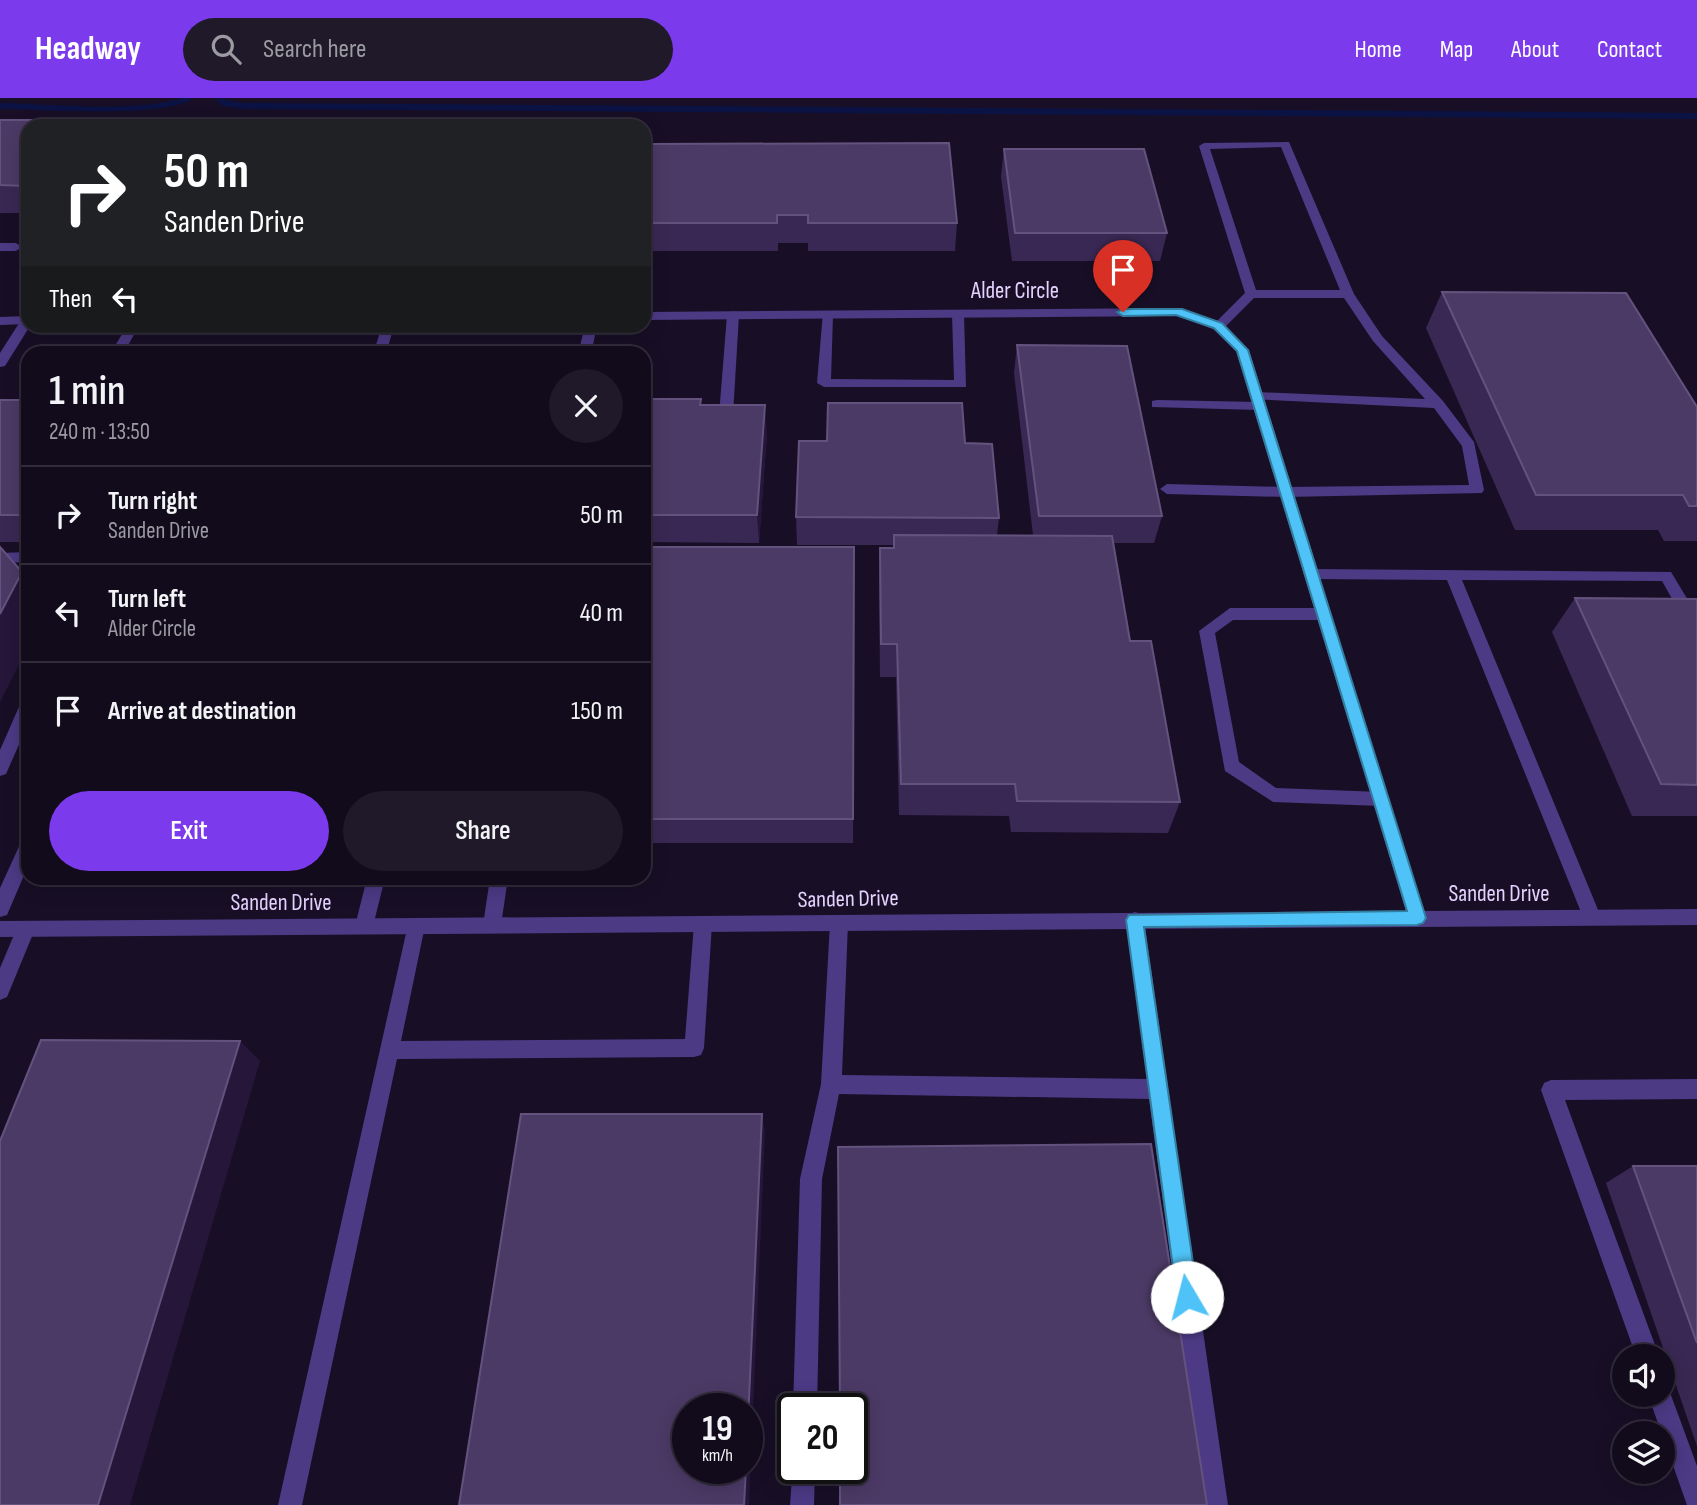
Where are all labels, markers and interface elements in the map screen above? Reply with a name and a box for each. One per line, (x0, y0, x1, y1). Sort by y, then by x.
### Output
search box (183, 18, 673, 81)
text: Headway (35, 29, 141, 69)
icon: search (207, 30, 245, 68)
text: Search here (263, 34, 366, 65)
text: Home (1354, 35, 1402, 64)
text: Map (1440, 35, 1473, 64)
text: About (1511, 35, 1559, 64)
text: Contact (1597, 35, 1662, 64)
text: 50 m (164, 143, 249, 202)
icon: right (49, 147, 140, 238)
text: Sanden Drive (164, 203, 305, 242)
pin (1093, 240, 1153, 312)
icon: arrive (1104, 251, 1142, 289)
street label: Alder Circle (970, 277, 1059, 305)
icon: left (106, 280, 144, 318)
text: Then (49, 284, 92, 315)
text: 1 min (49, 366, 125, 417)
button: close (549, 369, 623, 443)
text: 240 m · 13:50 (49, 418, 150, 446)
text: Turn right (108, 486, 197, 517)
icon: right (49, 496, 87, 534)
text: 50 m (580, 500, 623, 531)
text: Sanden Drive (108, 517, 209, 545)
text: Turn left (108, 584, 186, 615)
icon: left (49, 594, 87, 632)
text: 40 m (580, 598, 623, 629)
text: Alder Circle (108, 615, 196, 643)
icon: arrive (49, 692, 87, 730)
text: Arrive at destination (108, 696, 296, 727)
text: 150 m (571, 696, 623, 727)
button: Exit (49, 791, 329, 871)
button: Share (343, 791, 623, 871)
street label: Sanden Drive (1448, 880, 1550, 908)
street label: Sanden Drive (797, 884, 899, 914)
street label: Sanden Drive (230, 889, 332, 917)
position arrow (1150, 1260, 1224, 1334)
map controls (1612, 1344, 1675, 1484)
button: sound (1612, 1344, 1675, 1407)
speed limit sign: 20 (777, 1393, 868, 1484)
text: 19 (702, 1408, 733, 1451)
button: layers (1612, 1421, 1675, 1484)
text: km/h (702, 1445, 733, 1466)

